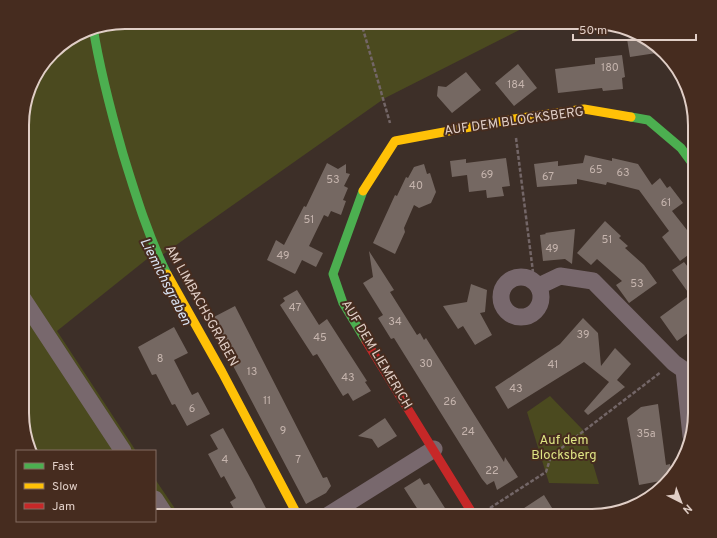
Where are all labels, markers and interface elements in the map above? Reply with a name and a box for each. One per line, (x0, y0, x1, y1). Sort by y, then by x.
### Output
scale bar (573, 16, 696, 42)
text: 50 m (579, 23, 607, 39)
house number: 180 (601, 61, 619, 75)
house number: 184 (507, 78, 525, 92)
street label: AUF DEM BLOCKSBERG (443, 104, 585, 140)
house number: 65 (589, 163, 603, 177)
house number: 63 (616, 166, 630, 180)
house number: 69 (481, 168, 493, 182)
house number: 67 (542, 170, 554, 184)
house number: 53 (326, 173, 340, 187)
house number: 40 (409, 179, 423, 193)
house number: 61 (661, 196, 671, 210)
house number: 51 (304, 213, 314, 227)
house number: 51 (602, 233, 612, 247)
water label: Liemichsgraben (136, 235, 195, 329)
house number: 49 (545, 242, 559, 256)
street label: AM LIMBACHSGRABEN (161, 243, 241, 369)
house number: 49 (276, 249, 290, 263)
house number: 53 (630, 277, 644, 291)
street label: AUF DEM LIEMERICH (337, 298, 415, 412)
house number: 47 (289, 301, 301, 315)
house number: 34 (388, 315, 402, 329)
house number: 39 (577, 328, 589, 342)
house number: 45 (313, 331, 327, 345)
house number: 8 (157, 352, 163, 366)
house number: 30 (419, 357, 433, 371)
house number: 41 (548, 358, 558, 372)
house number: 13 (247, 365, 257, 379)
house number: 43 (341, 371, 355, 385)
house number: 43 (509, 382, 523, 396)
house number: 11 (263, 394, 271, 408)
house number: 26 (443, 395, 457, 409)
house number: 6 (189, 402, 195, 416)
house number: 9 (280, 424, 286, 438)
house number: 24 (461, 425, 475, 439)
house number: 35a (636, 427, 656, 441)
park label: Auf dem Blocksberg (531, 433, 597, 464)
legend (16, 450, 156, 522)
house number: 4 (222, 453, 229, 467)
house number: 7 (295, 453, 301, 467)
text: Fast (52, 459, 74, 475)
house number: 22 (485, 464, 499, 478)
text: Slow (52, 479, 78, 495)
north arrow (661, 482, 701, 522)
text: Jam (52, 499, 75, 515)
text: N (679, 501, 695, 517)

